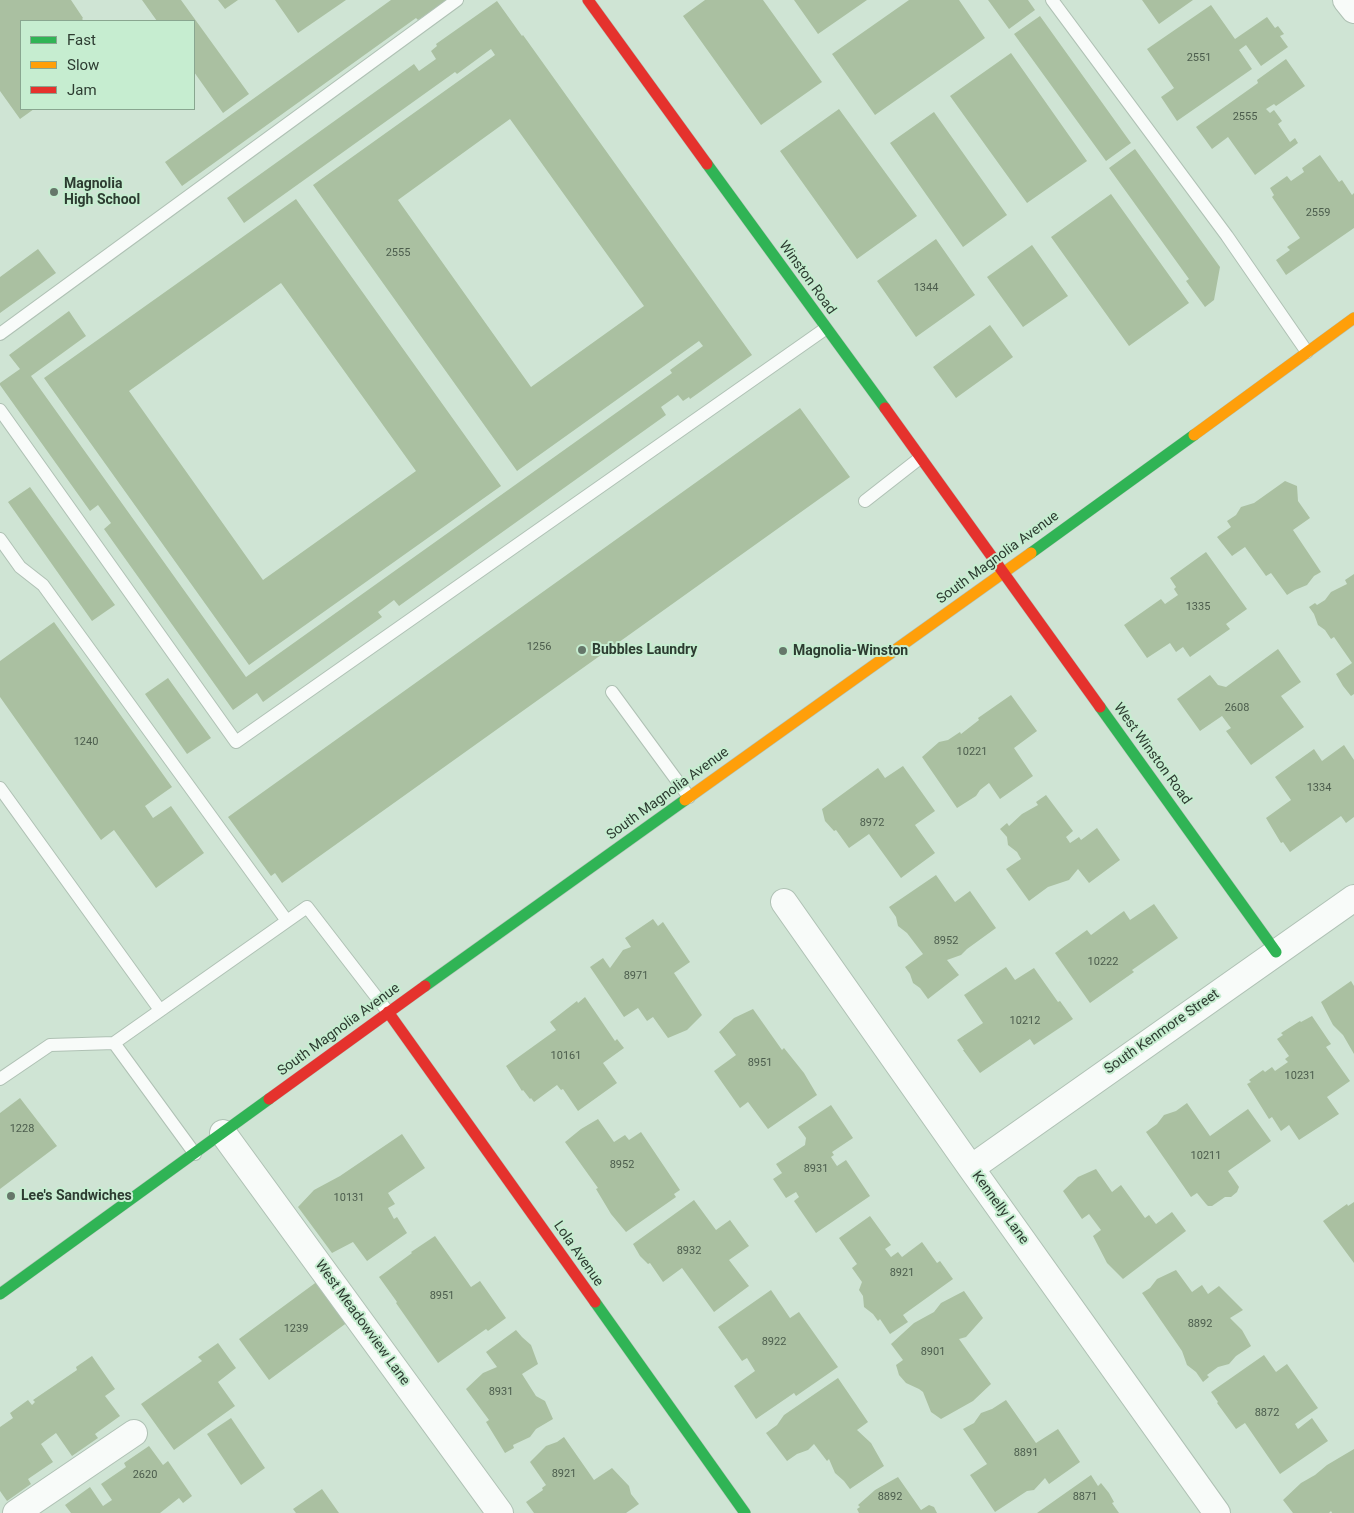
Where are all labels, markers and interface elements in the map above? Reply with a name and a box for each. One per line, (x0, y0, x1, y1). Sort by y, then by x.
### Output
legend (20, 20, 195, 110)
text: Fast (67, 31, 96, 49)
house number: 2551 (1187, 51, 1211, 65)
text: Slow (67, 56, 99, 74)
text: Jam (67, 81, 97, 99)
house number: 2555 (1233, 110, 1257, 124)
place label: Magnolia High School (64, 176, 140, 208)
marker: Magnolia High School (48, 186, 60, 198)
house number: 2559 (1306, 206, 1330, 220)
street label: Winston Road (775, 238, 839, 318)
house number: 2555 (386, 246, 410, 260)
house number: 1344 (914, 281, 938, 295)
street label: South Magnolia Avenue (934, 508, 1062, 608)
house number: 1335 (1186, 600, 1210, 614)
house number: 1256 (527, 640, 551, 654)
place label: Bubbles Laundry (592, 642, 697, 658)
place label: Magnolia-Winston (793, 643, 908, 659)
marker: Bubbles Laundry (576, 644, 588, 656)
marker: Magnolia-Winston (777, 645, 789, 657)
street label: West Winston Road (1110, 700, 1194, 808)
house number: 2608 (1225, 701, 1249, 715)
house number: 1240 (74, 735, 98, 749)
street label: South Magnolia Avenue (604, 744, 732, 844)
house number: 10221 (957, 745, 987, 759)
house number: 1334 (1307, 781, 1331, 795)
house number: 8972 (860, 816, 884, 830)
house number: 8952 (934, 934, 958, 948)
house number: 10222 (1088, 955, 1118, 969)
house number: 8971 (624, 969, 648, 983)
street label: South Magnolia Avenue (275, 980, 403, 1080)
street label: South Kenmore Street (1101, 986, 1223, 1078)
house number: 10212 (1010, 1014, 1040, 1028)
house number: 10161 (551, 1049, 581, 1063)
house number: 8951 (748, 1056, 772, 1070)
house number: 10231 (1285, 1069, 1315, 1083)
house number: 1228 (10, 1122, 34, 1136)
house number: 10211 (1191, 1149, 1221, 1163)
house number: 8952 (610, 1158, 634, 1172)
house number: 8931 (804, 1162, 828, 1176)
street label: Kennelly Lane (968, 1168, 1032, 1248)
place label: Lee's Sandwiches (21, 1188, 132, 1204)
marker: Lee's Sandwiches (5, 1190, 17, 1202)
house number: 10131 (334, 1191, 364, 1205)
street label: Lola Avenue (549, 1218, 607, 1290)
house number: 8932 (677, 1244, 701, 1258)
street label: West Meadowview Lane (311, 1257, 413, 1389)
house number: 8921 (890, 1266, 914, 1280)
house number: 8951 (430, 1289, 454, 1303)
house number: 8892 (1188, 1317, 1212, 1331)
house number: 1239 (284, 1322, 308, 1336)
house number: 8922 (762, 1335, 786, 1349)
house number: 8901 (921, 1345, 945, 1359)
house number: 8931 (489, 1385, 513, 1399)
house number: 8872 (1255, 1406, 1279, 1420)
house number: 8891 (1014, 1446, 1038, 1460)
house number: 8921 (552, 1467, 576, 1481)
house number: 2620 (133, 1468, 157, 1482)
house number: 8892 (878, 1490, 902, 1504)
house number: 8871 (1073, 1490, 1097, 1504)

